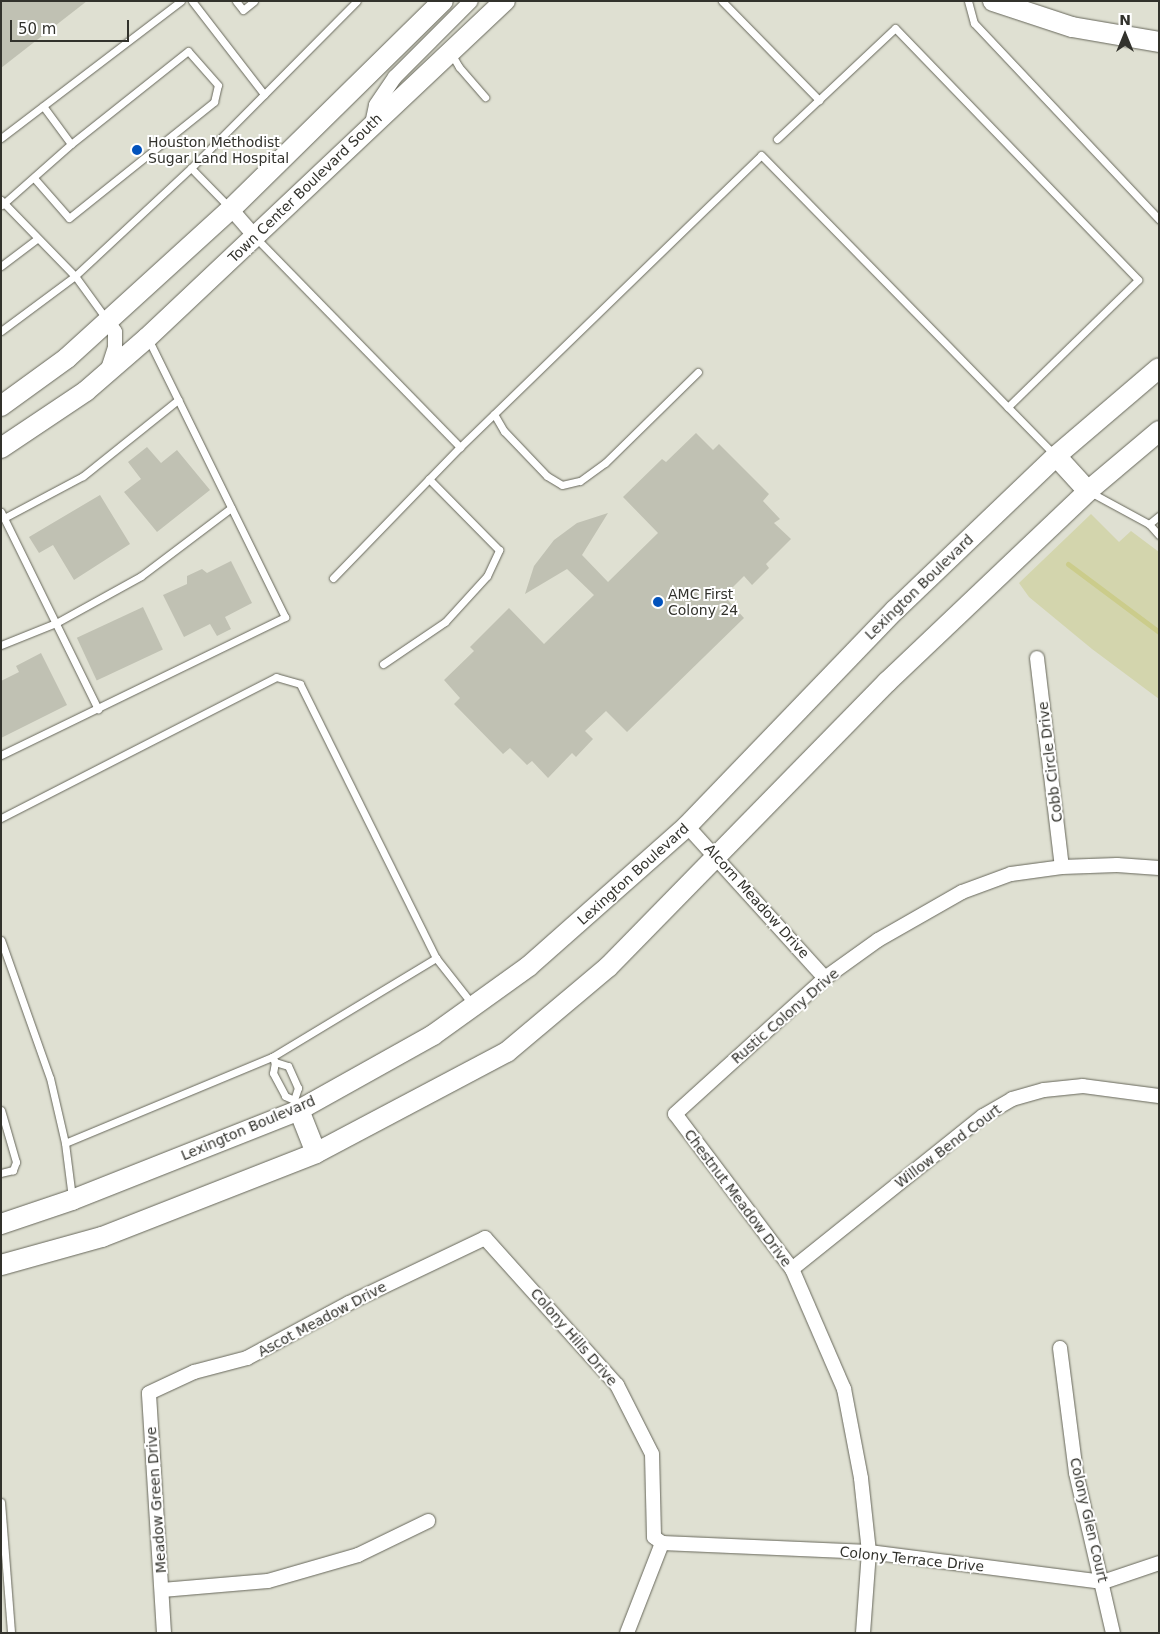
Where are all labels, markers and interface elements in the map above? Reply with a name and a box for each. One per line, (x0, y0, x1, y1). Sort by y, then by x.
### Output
scale bar (12, 10, 131, 42)
north arrow (1100, 10, 1150, 60)
text: N (1119, 12, 1131, 28)
text: 50 m (18, 20, 56, 38)
street label: Town Center Boulevard South (225, 110, 385, 266)
place label: Houston Methodist Sugar Land Hospital (148, 134, 289, 166)
marker: Houston Methodist Sugar Land Hospital (130, 143, 144, 157)
street label: Lexington Boulevard (861, 531, 977, 643)
place label: AMC First Colony 24 (668, 586, 738, 618)
marker: AMC First Colony 24 (652, 596, 664, 608)
street label: Cobb Circle Drive (1034, 701, 1066, 823)
street label: Lexington Boulevard (574, 820, 692, 928)
street label: Alcorn Meadow Drive (701, 840, 813, 962)
street label: Rustic Colony Drive (728, 965, 842, 1067)
street label: Lexington Boulevard (178, 1092, 318, 1164)
street label: Willow Bend Court (892, 1101, 1004, 1191)
street label: Chestnut Meadow Drive (681, 1126, 795, 1270)
street label: Ascot Meadow Drive (255, 1278, 389, 1360)
street label: Colony Hills Drive (527, 1285, 621, 1389)
street label: Meadow Green Drive (143, 1426, 169, 1574)
street label: Colony Glen Court (1066, 1456, 1112, 1584)
street label: Colony Terrace Drive (839, 1543, 985, 1575)

